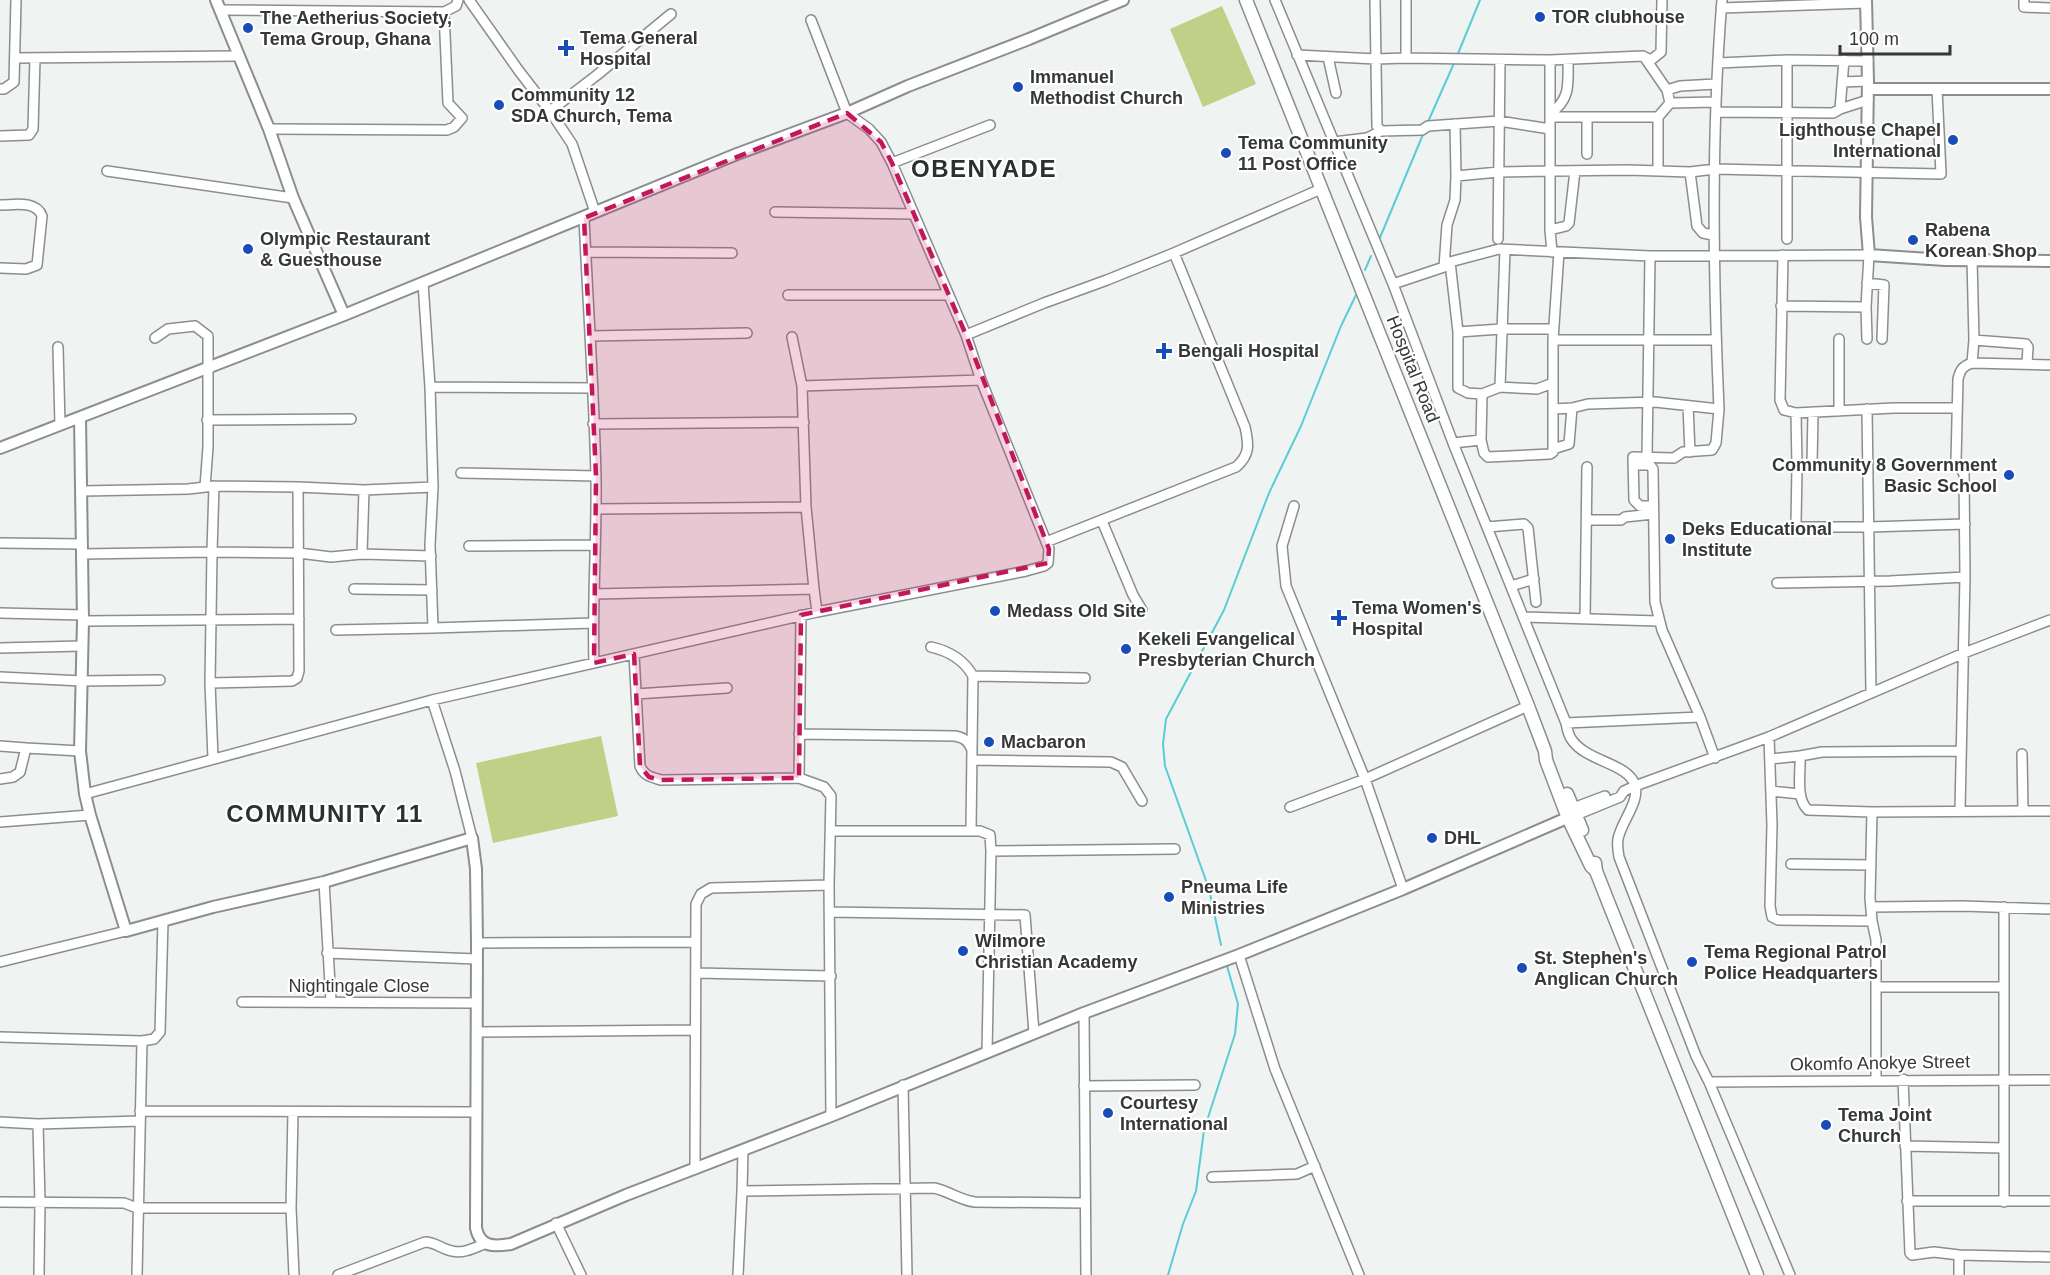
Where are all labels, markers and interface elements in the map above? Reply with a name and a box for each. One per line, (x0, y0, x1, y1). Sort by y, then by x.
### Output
place label: TOR clubhouse (1552, 7, 1685, 27)
place label: The Aetherius Society, Tema Group, Ghana (260, 8, 452, 49)
marker: TOR clubhouse (1533, 10, 1547, 24)
scale bar (1840, 18, 1950, 56)
marker: The Aetherius Society, Tema Group, Ghana (241, 21, 255, 35)
place label: Tema General Hospital (580, 28, 698, 69)
text: 100 m (1849, 29, 1899, 49)
marker: Tema General Hospital (557, 39, 575, 57)
place label: Immanuel Methodist Church (1030, 67, 1183, 108)
marker: Immanuel Methodist Church (1011, 80, 1025, 94)
place label: Community 12 SDA Church, Tema (511, 85, 673, 126)
marker: Community 12 SDA Church, Tema (492, 98, 506, 112)
place label: Lighthouse Chapel International (1779, 120, 1941, 161)
place label: Tema Community 11 Post Office (1238, 133, 1388, 174)
marker: Lighthouse Chapel International (1946, 133, 1960, 147)
marker: Tema Community 11 Post Office (1219, 146, 1233, 160)
district label: OBENYADE (911, 155, 1057, 182)
place label: Rabena Korean Shop (1925, 220, 2037, 261)
place label: Olympic Restaurant & Guesthouse (260, 229, 430, 270)
marker: Rabena Korean Shop (1906, 233, 1920, 247)
marker: Olympic Restaurant & Guesthouse (241, 242, 255, 256)
street label: Hospital Road (1383, 313, 1443, 425)
place label: Bengali Hospital (1178, 341, 1319, 361)
marker: Bengali Hospital (1155, 342, 1173, 360)
place label: Community 8 Government Basic School (1772, 455, 1997, 496)
marker: Community 8 Government Basic School (2002, 468, 2016, 482)
place label: Deks Educational Institute (1682, 519, 1832, 560)
marker: Deks Educational Institute (1663, 532, 1677, 546)
place label: Tema Women's Hospital (1352, 598, 1482, 639)
place label: Medass Old Site (1007, 601, 1146, 621)
marker: Medass Old Site (988, 604, 1002, 618)
marker: Tema Women's Hospital (1330, 609, 1348, 627)
place label: Kekeli Evangelical Presbyterian Church (1138, 629, 1315, 670)
marker: Kekeli Evangelical Presbyterian Church (1119, 642, 1133, 656)
place label: Macbaron (1001, 732, 1086, 752)
marker: Macbaron (982, 735, 996, 749)
district label: COMMUNITY 11 (226, 800, 424, 827)
place label: DHL (1444, 828, 1481, 848)
marker: DHL (1425, 831, 1439, 845)
place label: Pneuma Life Ministries (1181, 877, 1288, 918)
marker: Pneuma Life Ministries (1162, 890, 1176, 904)
place label: Wilmore Christian Academy (975, 931, 1137, 972)
place label: Tema Regional Patrol Police Headquarters (1704, 942, 1887, 983)
marker: Wilmore Christian Academy (956, 944, 970, 958)
place label: St. Stephen's Anglican Church (1534, 948, 1678, 989)
marker: Tema Regional Patrol Police Headquarters (1685, 955, 1699, 969)
marker: St. Stephen's Anglican Church (1515, 961, 1529, 975)
street label: Nightingale Close (288, 976, 430, 996)
street label: Okomfo Anokye Street (1790, 1051, 1970, 1075)
place label: Courtesy International (1120, 1093, 1228, 1134)
place label: Tema Joint Church (1838, 1105, 1932, 1146)
marker: Courtesy International (1101, 1106, 1115, 1120)
marker: Tema Joint Church (1819, 1118, 1833, 1132)

